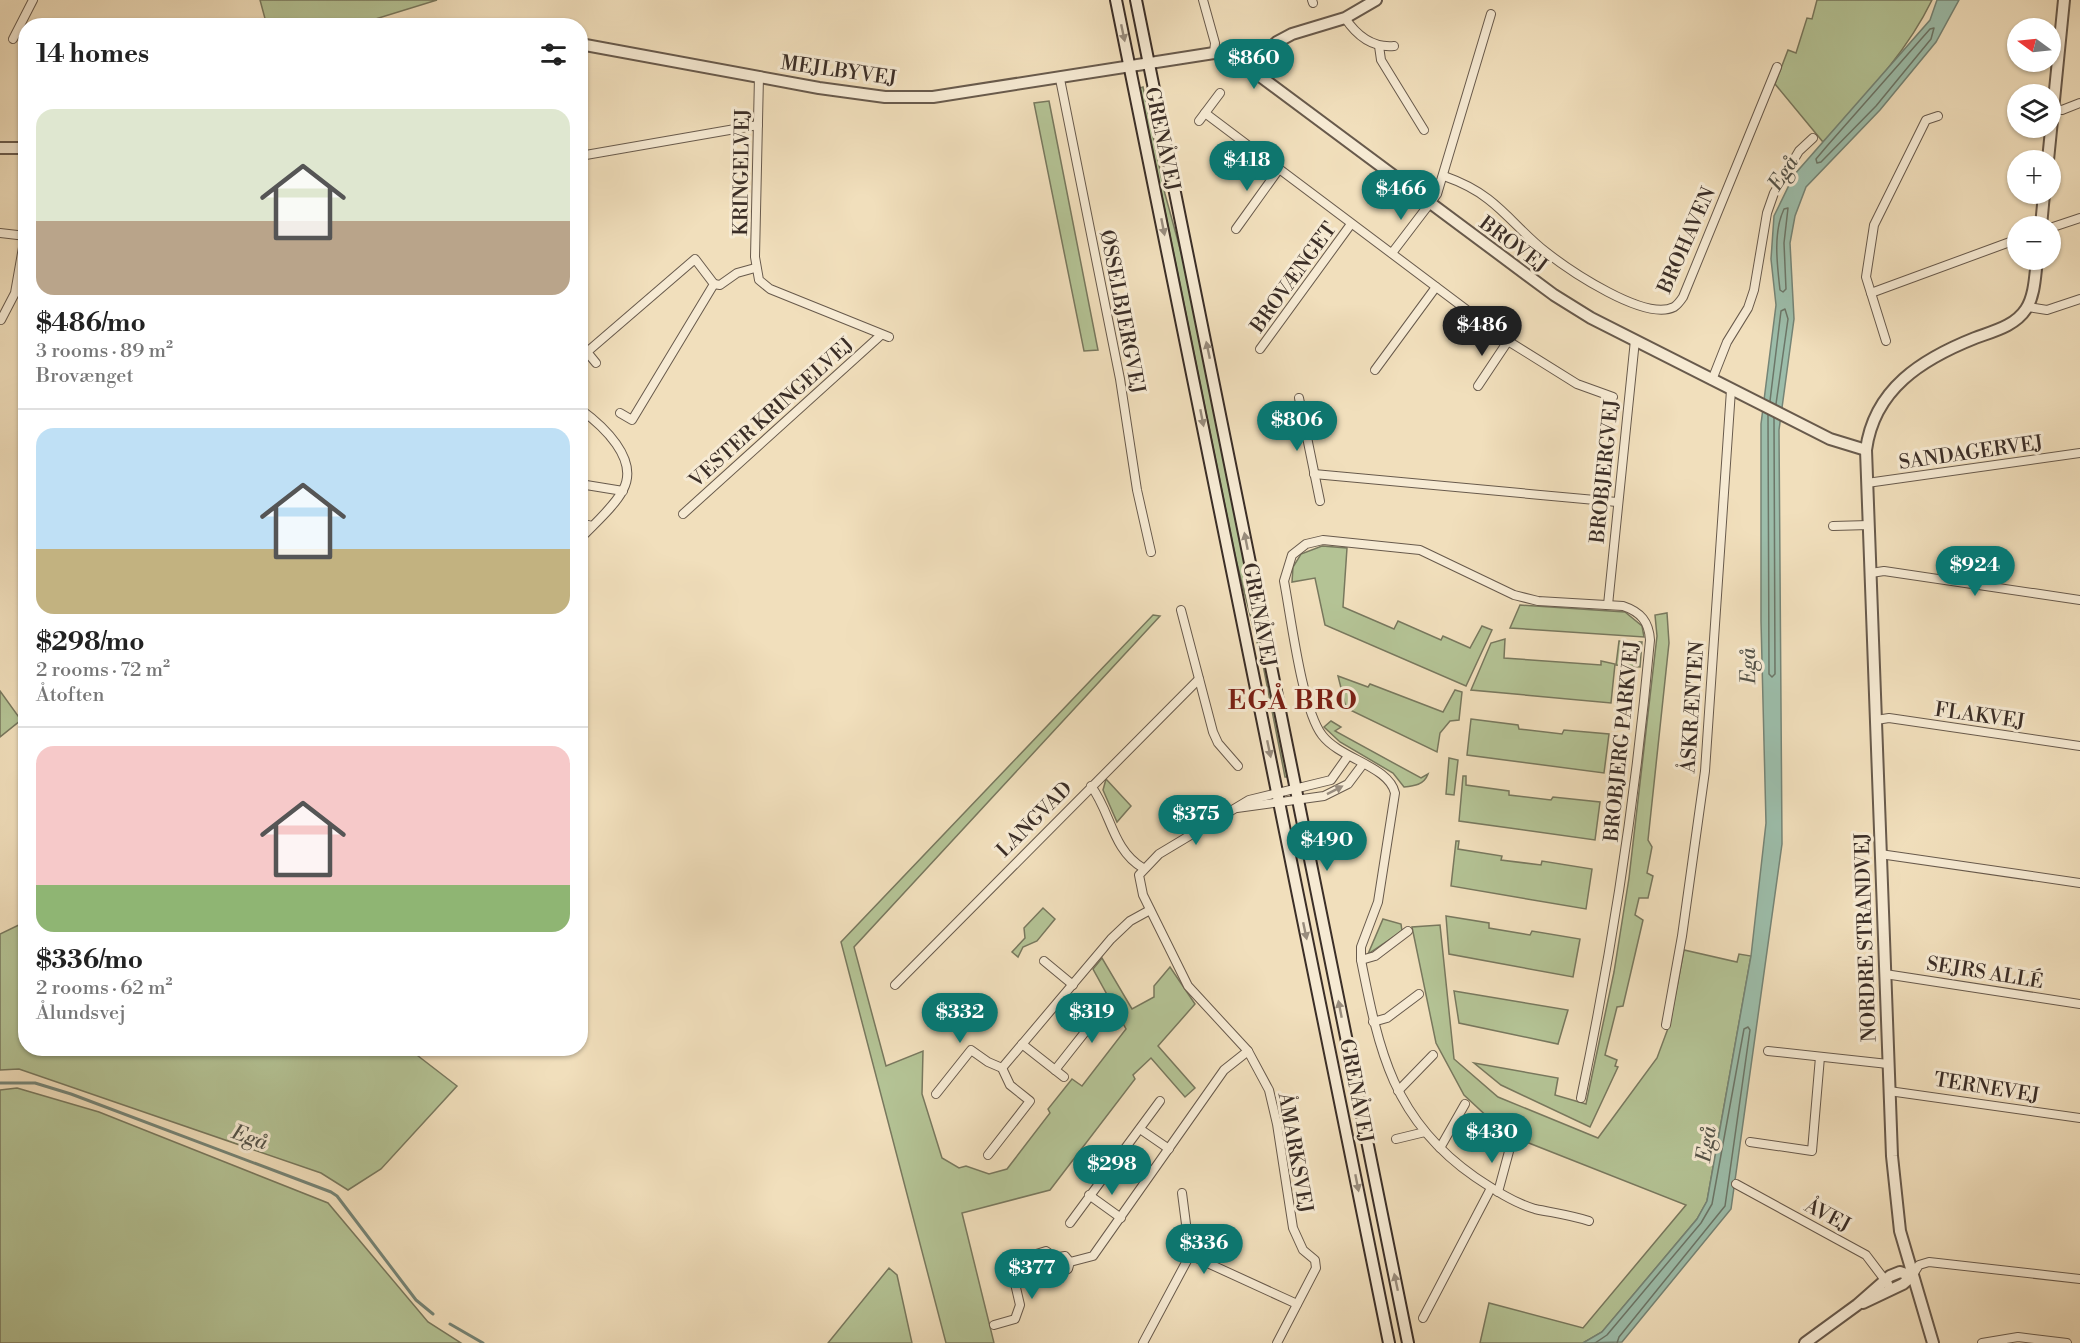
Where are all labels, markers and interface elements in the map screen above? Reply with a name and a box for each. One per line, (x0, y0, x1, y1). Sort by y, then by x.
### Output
north arrow (2007, 18, 2061, 72)
map controls (2007, 18, 2061, 270)
one-way arrow (1119, 24, 1128, 43)
text: 14 homes (36, 38, 149, 70)
icon: filters (537, 38, 570, 71)
pin: $860 (1218, 39, 1290, 90)
text: $860 (1228, 46, 1280, 71)
street label: MEJLBYVEJ (779, 51, 899, 92)
button: layers (2007, 84, 2061, 138)
street label: GRENÅVEJ (1138, 85, 1186, 194)
street label: KRINGELVEJ (729, 108, 756, 236)
pin: $418 (1211, 141, 1283, 192)
icon: home (249, 148, 357, 256)
text: $418 (1223, 148, 1271, 173)
button: + (2007, 150, 2061, 204)
water label: Egå (1763, 151, 1805, 196)
pin: $466 (1365, 170, 1437, 221)
text: $466 (1376, 177, 1426, 202)
street label: BROHAVEN (1652, 183, 1722, 299)
street label: BROVEJ (1473, 211, 1552, 279)
button: − (2007, 216, 2061, 270)
one-way arrow (1159, 218, 1168, 237)
street label: BROVÆNGET (1245, 218, 1343, 339)
street label: ØSSELBJERGVEJ (1093, 228, 1150, 396)
pin: $486 (1446, 306, 1518, 357)
text: $486/mo (36, 307, 146, 339)
text: $486 (1457, 313, 1507, 338)
street label: VESTER KRINGELVEJ (684, 333, 860, 494)
text: 3 rooms · 89 m² (36, 339, 173, 364)
one-way arrow (1202, 340, 1212, 359)
text: Brovænget (36, 364, 134, 389)
street label: BROBJERGVEJ (1585, 398, 1625, 545)
pin: $806 (1261, 401, 1333, 452)
text: $806 (1271, 408, 1323, 433)
one-way arrow (1198, 409, 1207, 428)
street label: SANDAGERVEJ (1897, 431, 2045, 476)
icon: home (249, 467, 357, 575)
one-way arrow (1241, 531, 1250, 550)
pin: $924 (1939, 546, 2011, 597)
text: $924 (1950, 553, 2000, 578)
street label: GRENÅVEJ (1236, 561, 1282, 670)
text: $298/mo (36, 626, 145, 658)
street label: BROBJERG PARKVEJ (1599, 639, 1646, 844)
street label: ÅSKRÆNTEN (1675, 640, 1711, 775)
water label: Egå (1736, 647, 1762, 685)
text: 2 rooms · 72 m² (36, 658, 170, 683)
district label: EGÅ BRO (1228, 682, 1358, 717)
text: Åtoften (36, 683, 104, 708)
street label: FLAKVEJ (1933, 698, 2027, 735)
one-way arrow (1264, 739, 1274, 758)
street label: LANGVAD (992, 777, 1078, 863)
icon: home (249, 785, 357, 893)
one-way arrow (1327, 786, 1344, 795)
pin: $375 (1160, 795, 1232, 846)
text: $375 (1172, 802, 1220, 827)
pin: $490 (1291, 821, 1363, 872)
text: $490 (1301, 828, 1353, 853)
street label: NORDRE STRANDVEJ (1850, 831, 1883, 1042)
one-way arrow (1301, 921, 1311, 940)
text: $336/mo (36, 944, 143, 976)
street label: SEJRS ALLÉ (1925, 951, 2045, 995)
text: 2 rooms · 62 m² (36, 976, 172, 1001)
pin: $332 (924, 993, 996, 1044)
pin: $319 (1056, 993, 1128, 1044)
one-way arrow (1335, 999, 1344, 1018)
text: $332 (936, 1000, 984, 1025)
text: $319 (1069, 1000, 1115, 1025)
text: Ålundsvej (36, 1001, 126, 1026)
street label: GRENÅVEJ (1333, 1037, 1379, 1146)
street label: TERNEVEJ (1932, 1068, 2041, 1109)
street label: ÅMARKSVEJ (1271, 1090, 1318, 1216)
pin: $430 (1456, 1113, 1528, 1164)
water label: Egå (227, 1119, 271, 1156)
text: $430 (1466, 1120, 1518, 1145)
water label: Egå (1691, 1124, 1723, 1165)
pin: $298 (1076, 1145, 1148, 1196)
text: $298 (1087, 1152, 1137, 1177)
one-way arrow (1353, 1174, 1362, 1193)
street label: ÅVEJ (1799, 1192, 1855, 1239)
pin: $336 (1168, 1224, 1240, 1275)
text: $336 (1180, 1231, 1228, 1256)
pin: $377 (996, 1249, 1068, 1300)
text: $377 (1009, 1256, 1055, 1281)
one-way arrow (1391, 1272, 1400, 1291)

